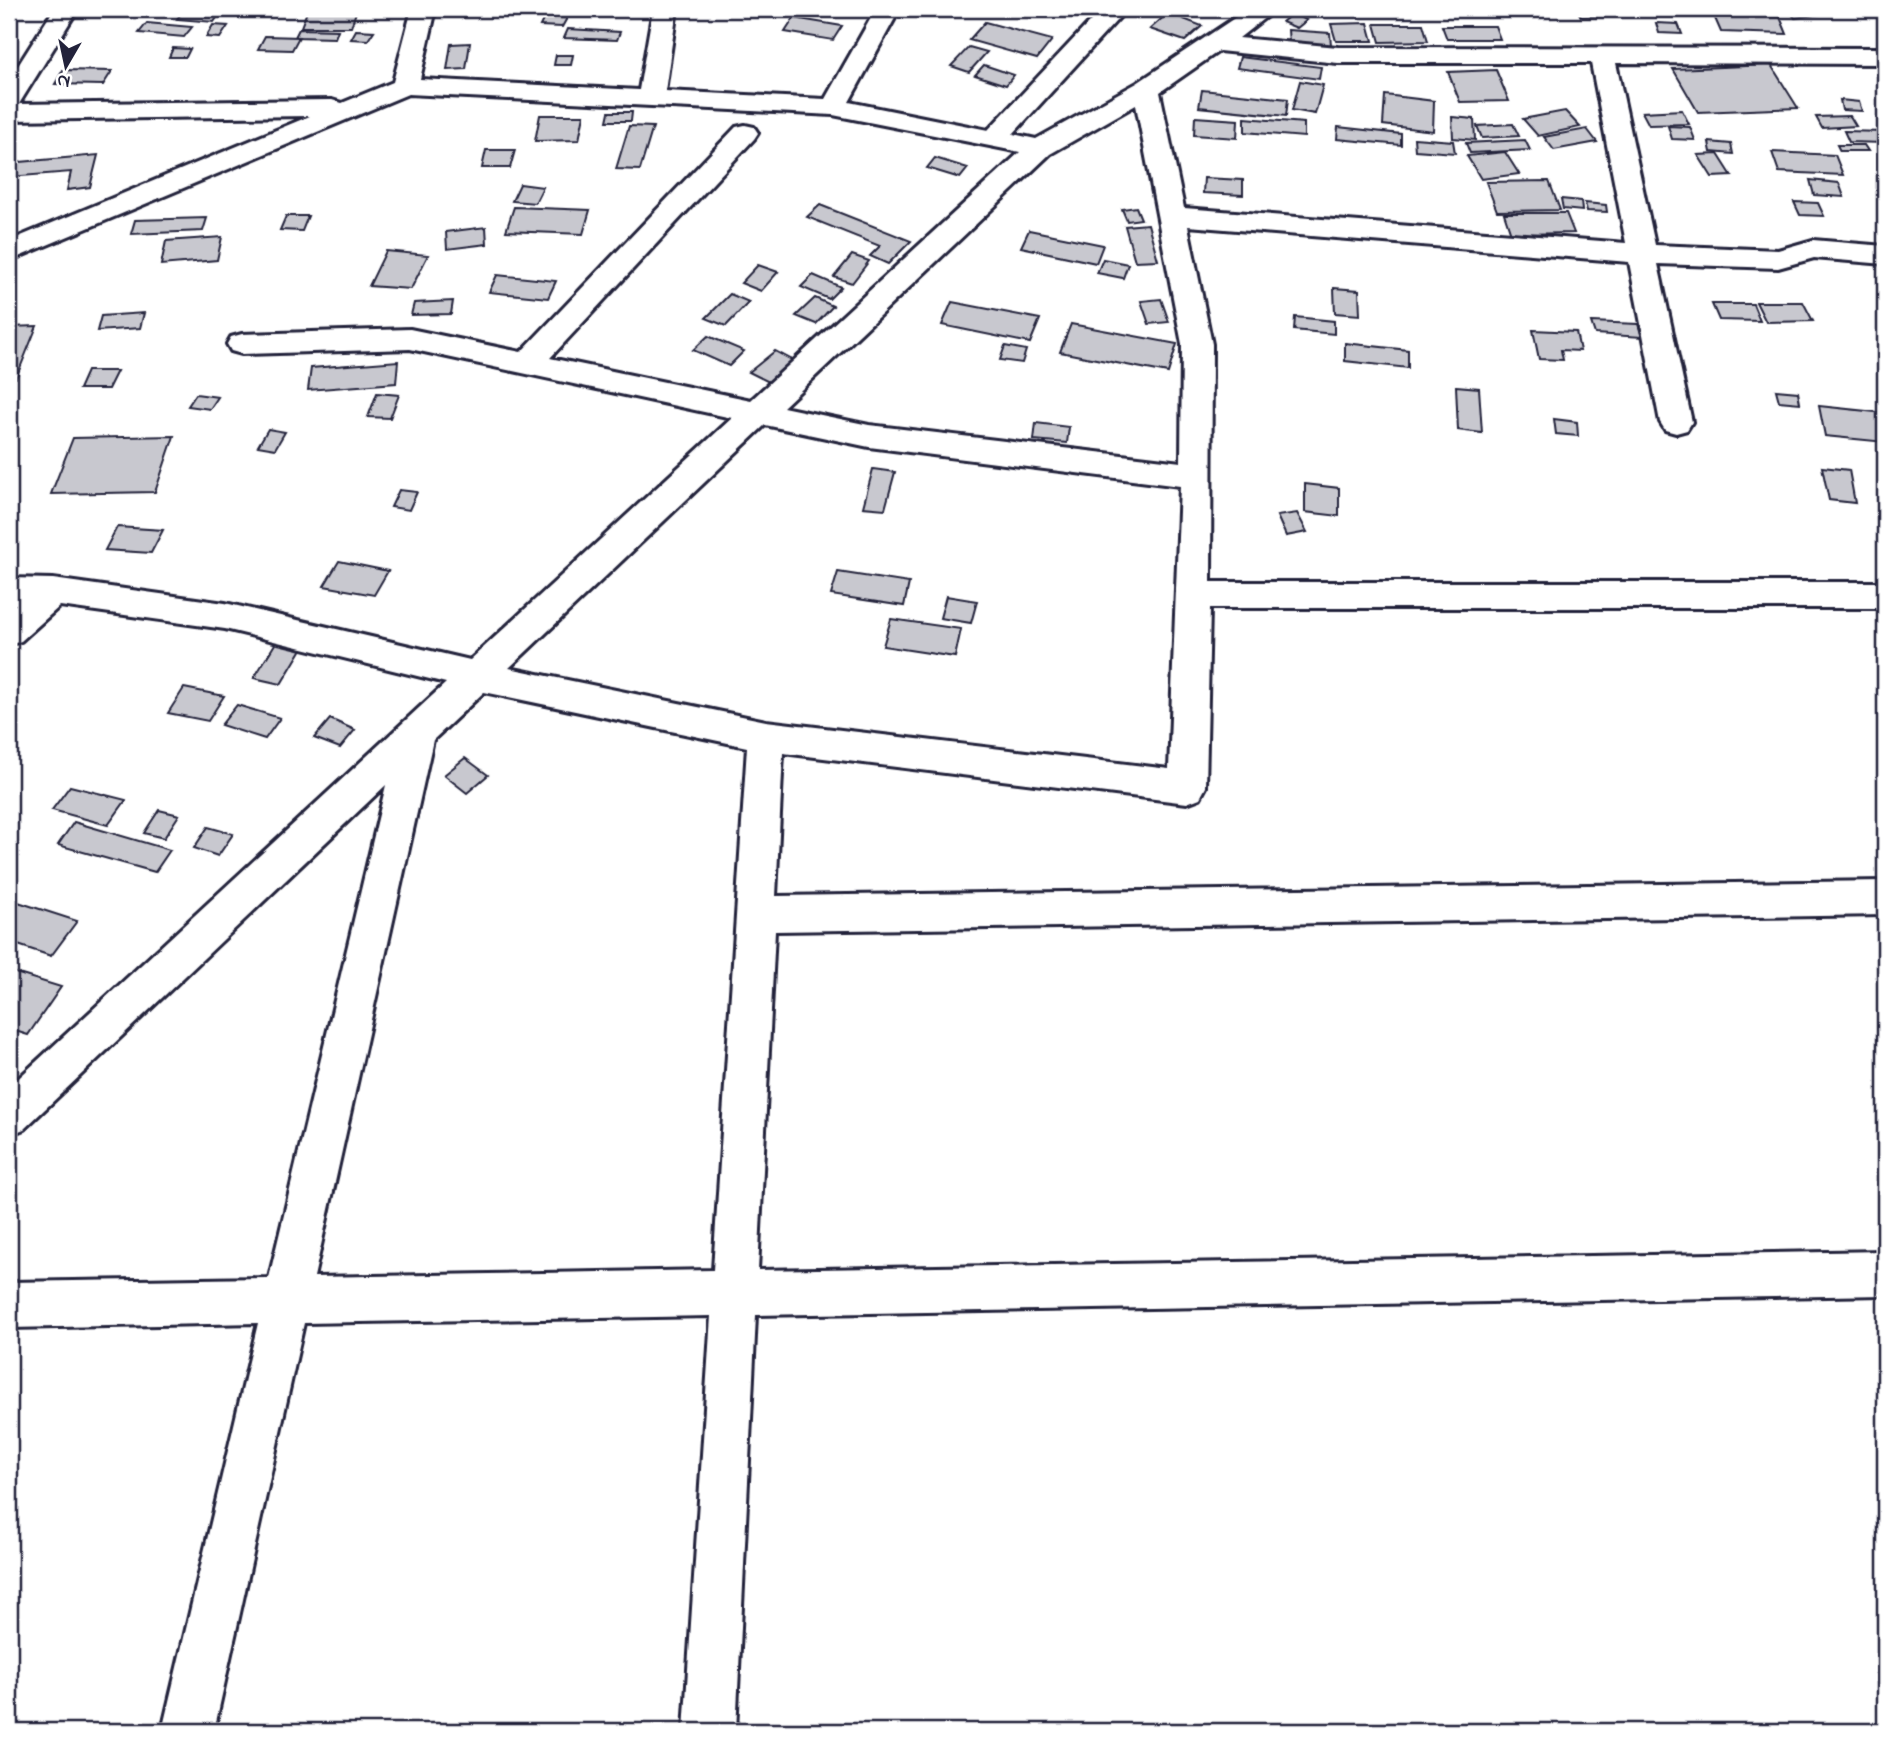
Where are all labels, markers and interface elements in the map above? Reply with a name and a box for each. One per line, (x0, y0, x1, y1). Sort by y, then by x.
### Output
north arrow (32, 32, 102, 102)
text: N (55, 66, 72, 95)

